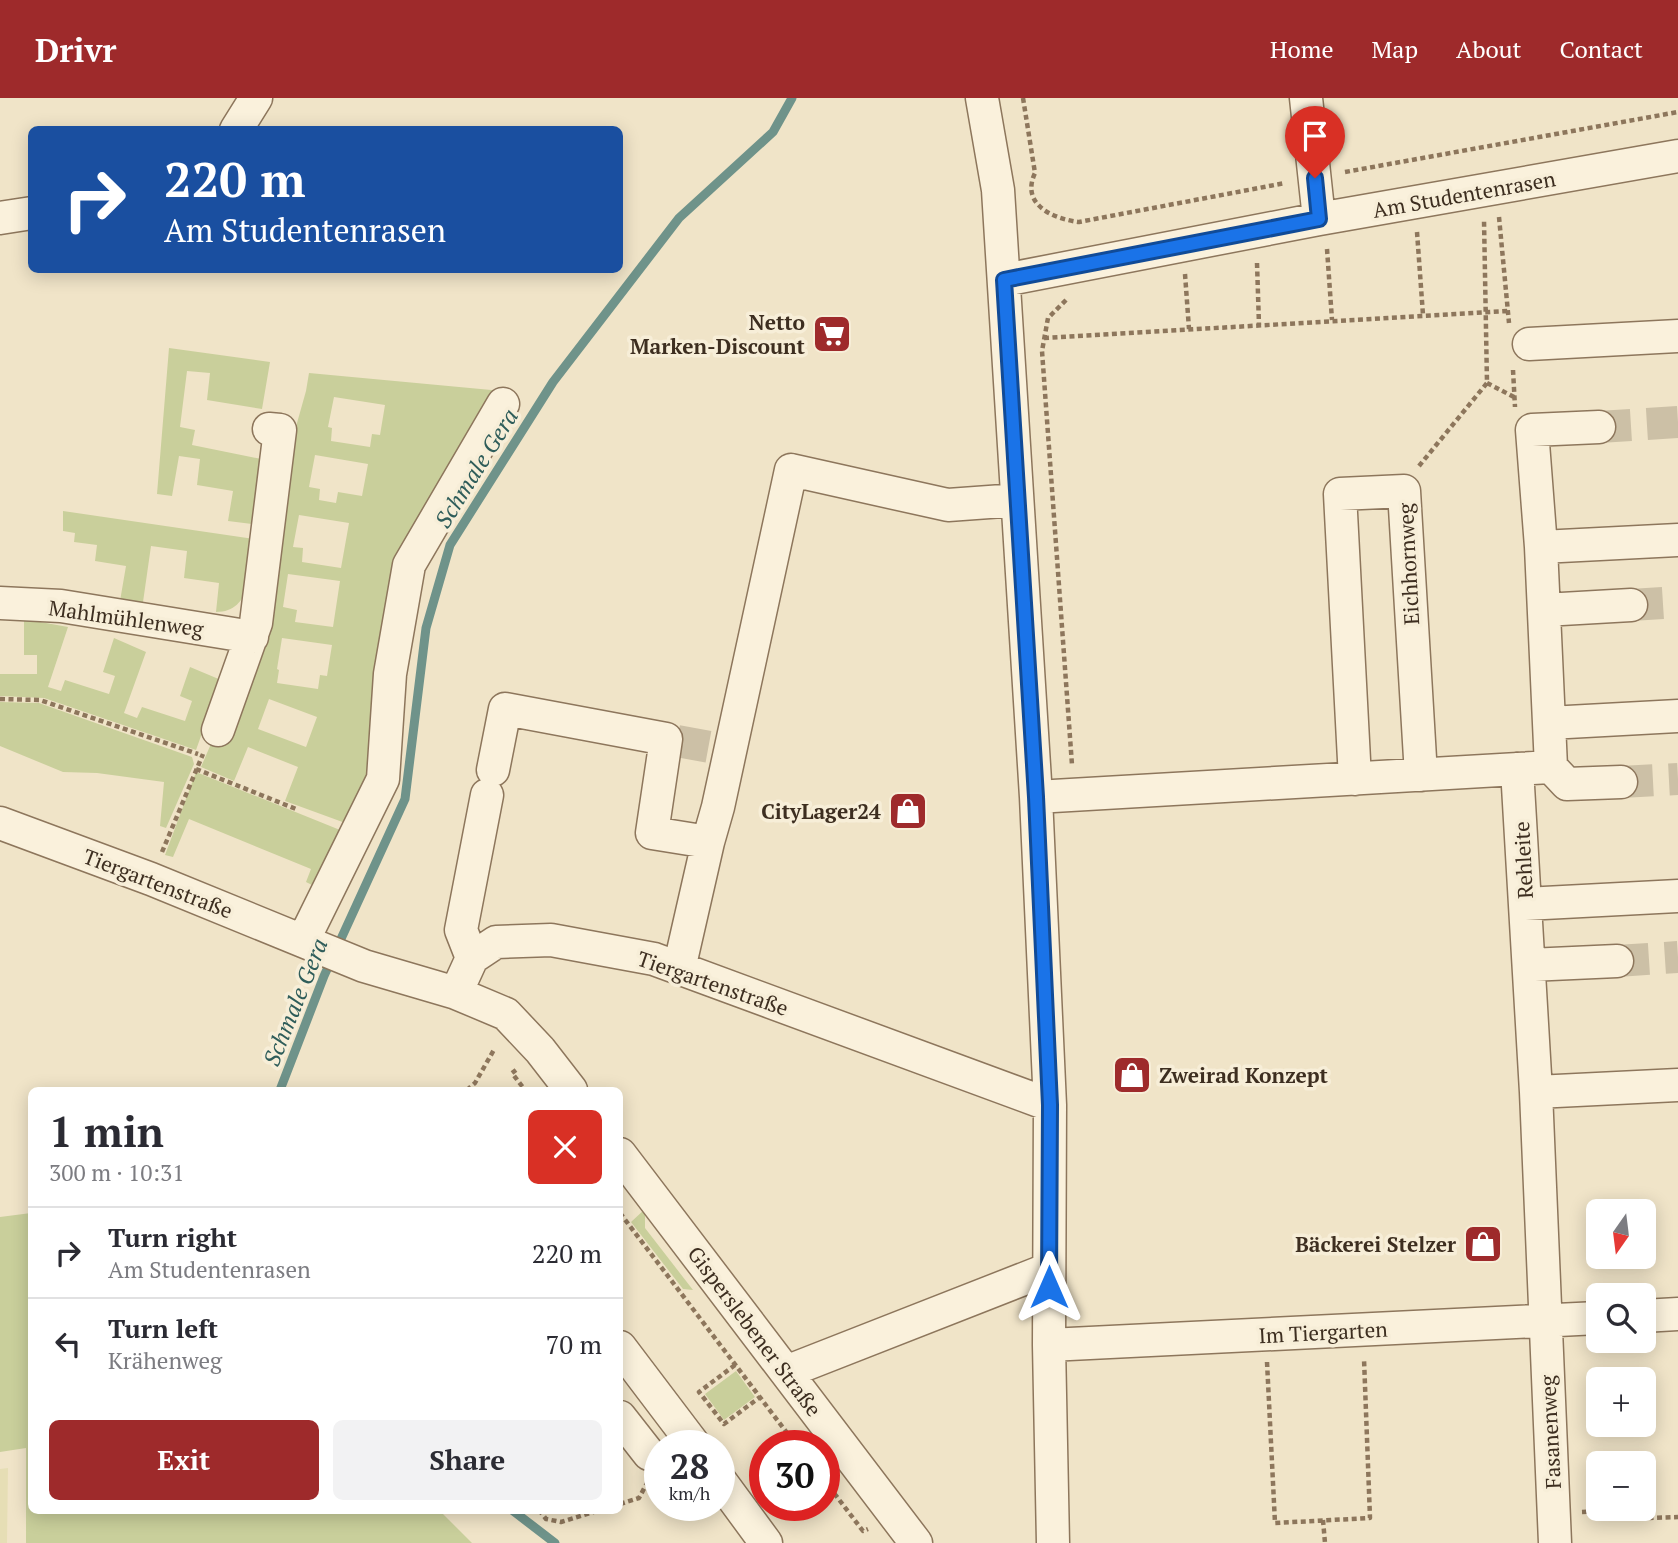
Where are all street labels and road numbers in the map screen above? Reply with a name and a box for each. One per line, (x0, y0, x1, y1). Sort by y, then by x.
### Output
street label: Am Studentenrasen (1370, 164, 1558, 224)
street label: Eichhornweg (1391, 502, 1425, 626)
street label: Mahlmühlenweg (47, 593, 206, 643)
street label: Rehleite (1507, 821, 1539, 899)
street label: Tiergartenstraße (79, 842, 237, 924)
street label: Tiergartenstraße (634, 944, 792, 1022)
street label: Gisperslebener Straße (682, 1240, 828, 1422)
street label: Im Tiergarten (1258, 1315, 1389, 1349)
street label: Fasanenweg (1533, 1373, 1567, 1490)

